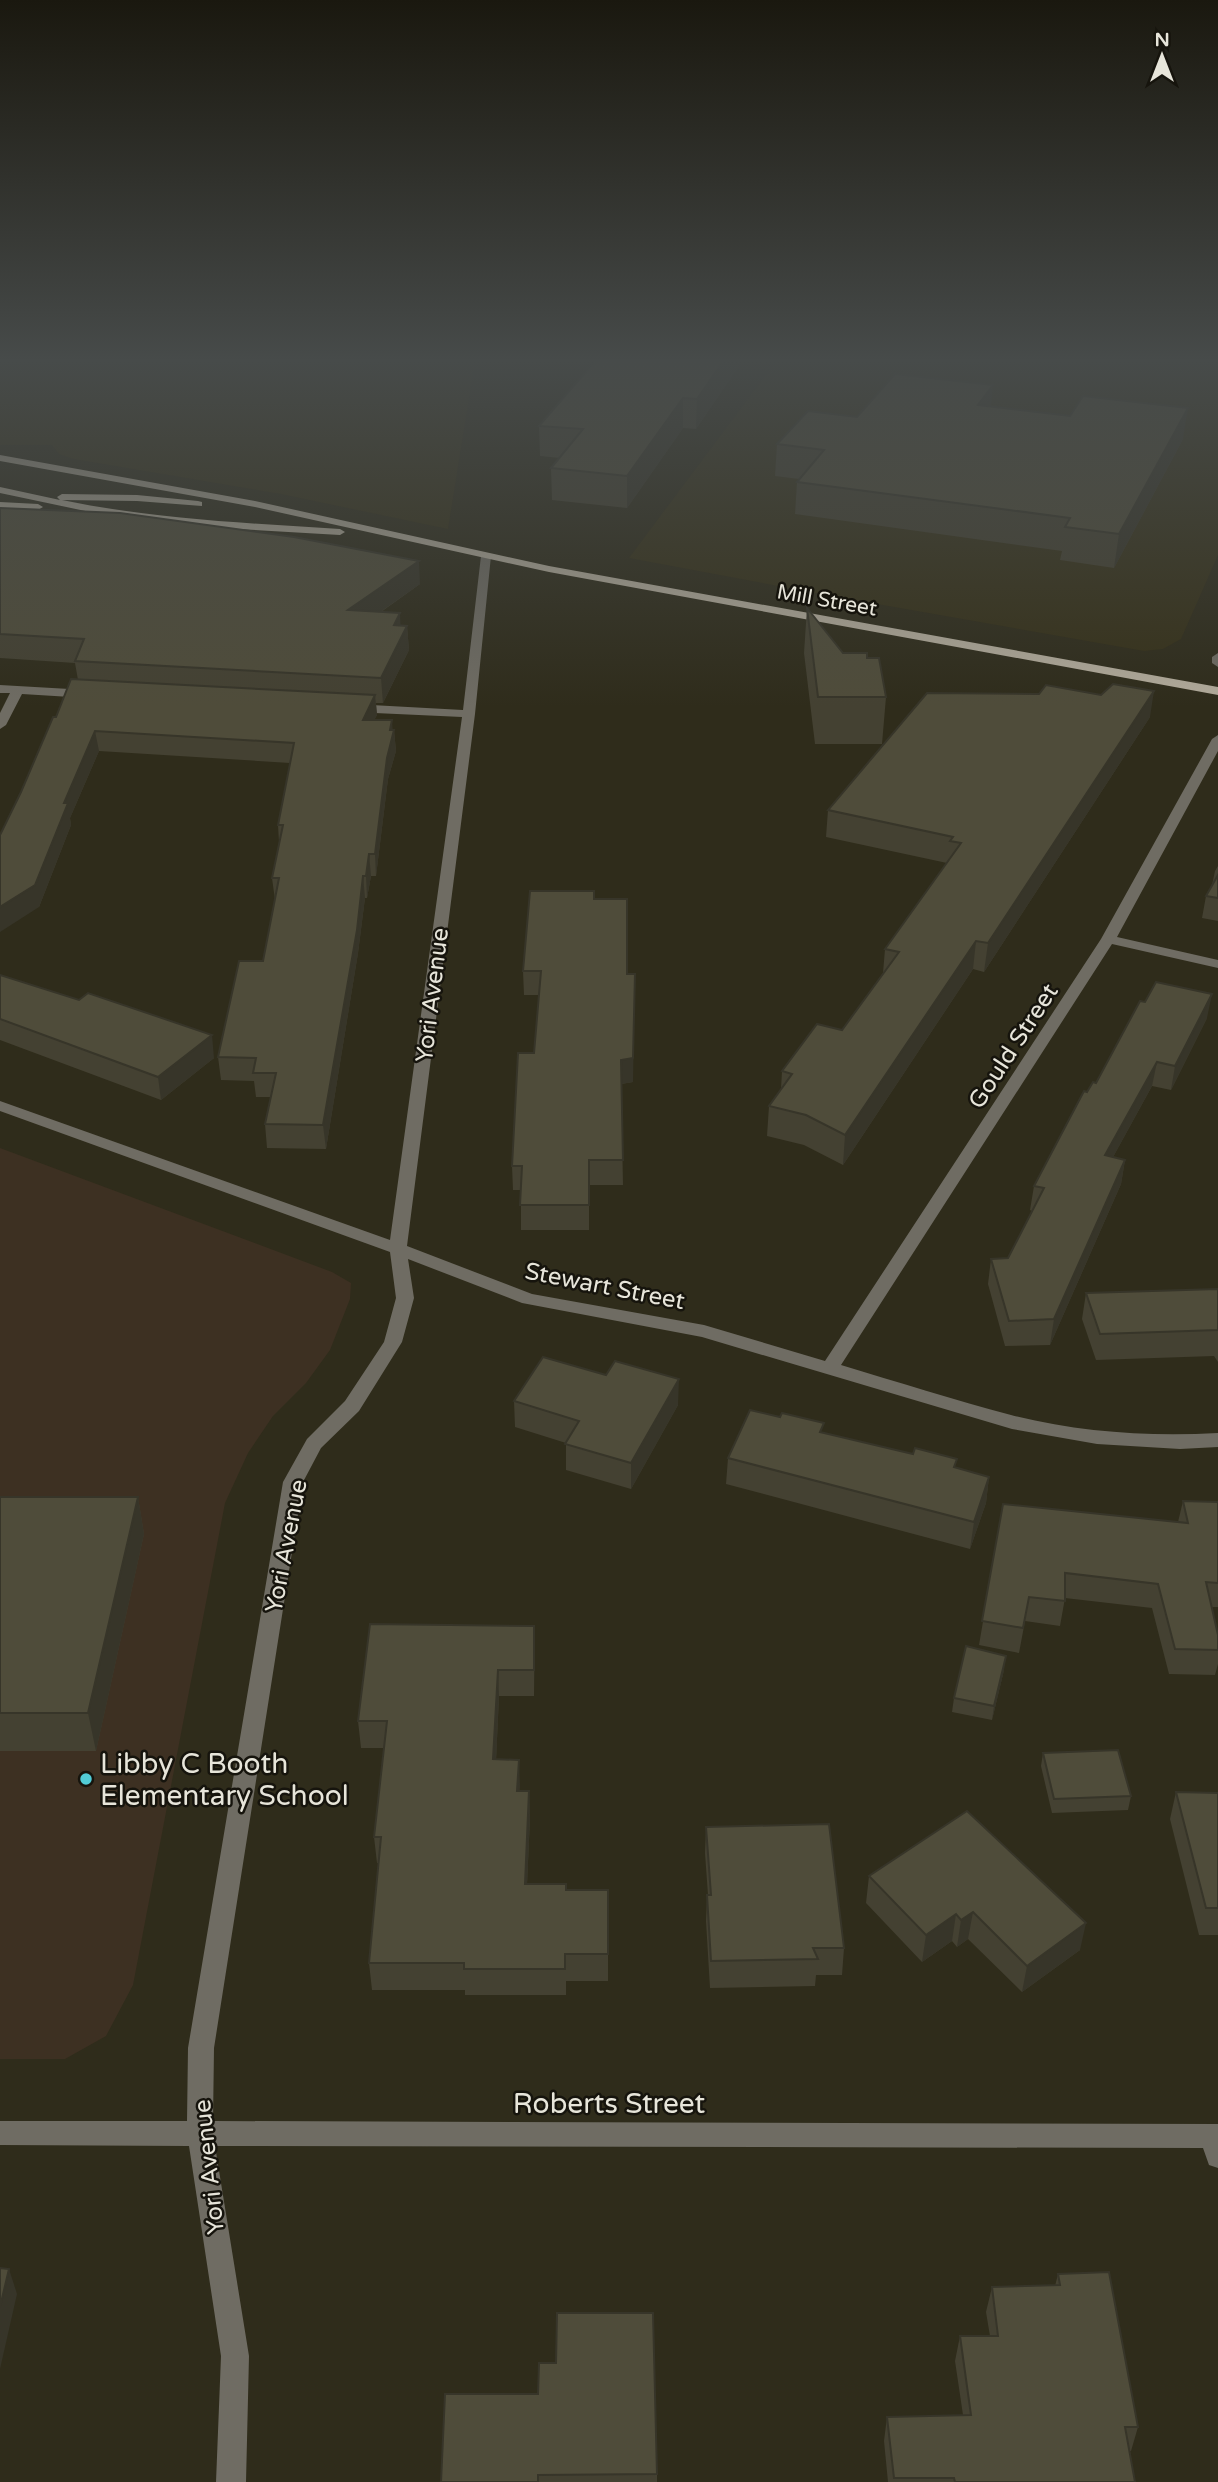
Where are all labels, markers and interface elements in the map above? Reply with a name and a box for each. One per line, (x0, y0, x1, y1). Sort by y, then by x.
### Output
north arrow (1127, 21, 1197, 91)
text: N (1154, 29, 1170, 51)
street label: Mill Street (775, 579, 879, 622)
street label: Yori Avenue (410, 926, 455, 1064)
street label: Gould Street (962, 978, 1065, 1114)
street label: Stewart Street (522, 1257, 687, 1316)
street label: Yori Avenue (259, 1477, 314, 1615)
place label: Libby C Booth Elementary School (100, 1747, 349, 1813)
marker: Libby C Booth Elementary School (78, 1771, 94, 1787)
street label: Roberts Street (513, 2087, 706, 2121)
street label: Yori Avenue (188, 2098, 231, 2236)

